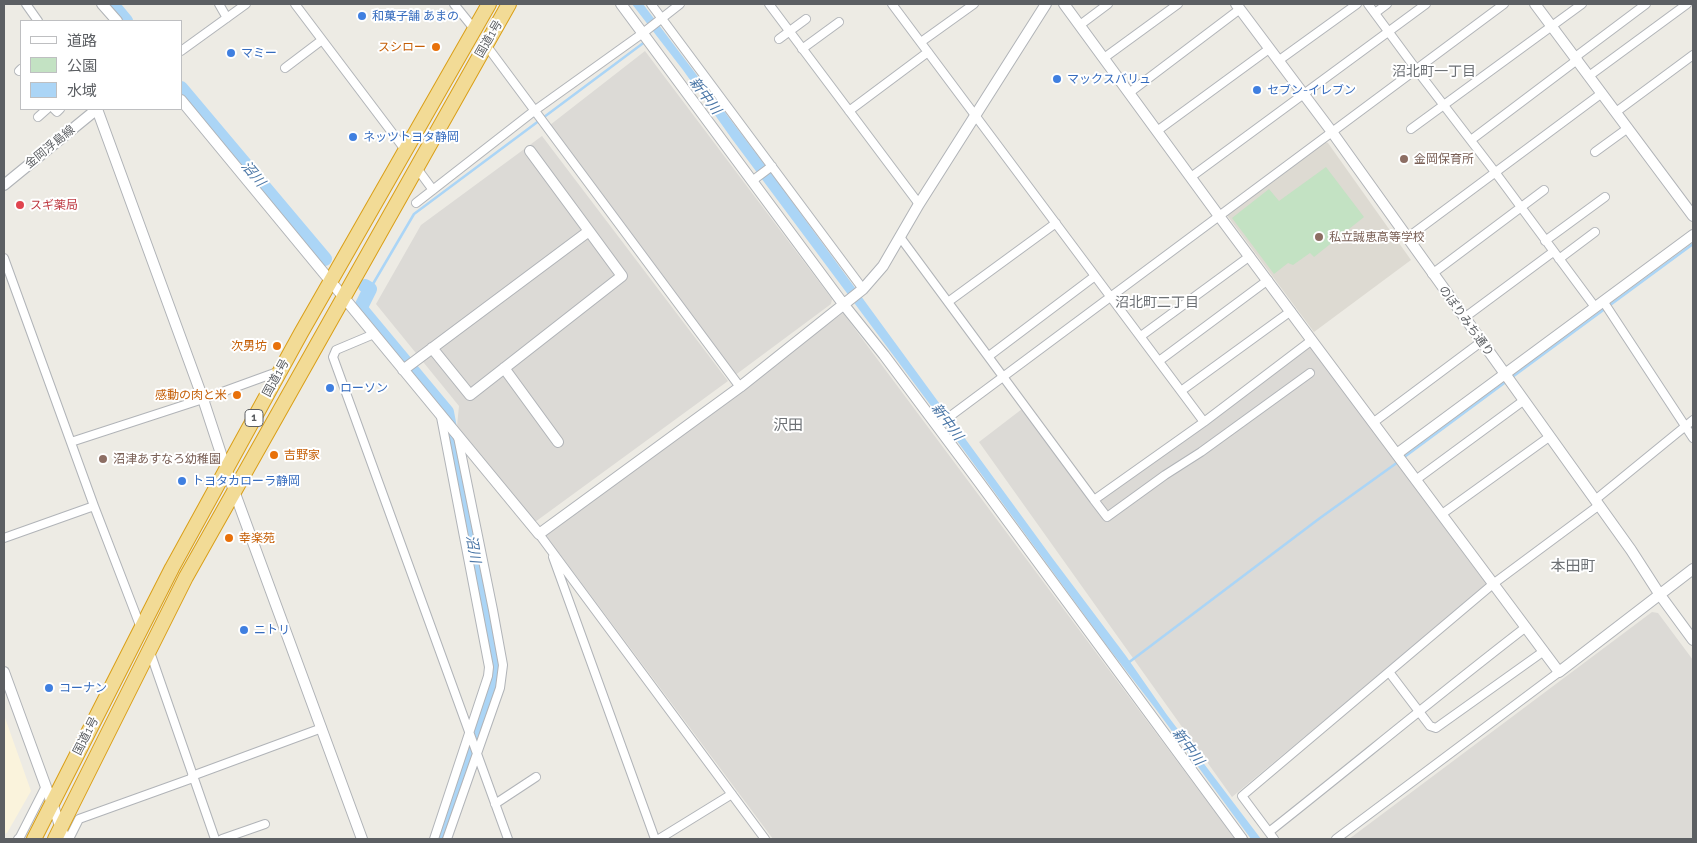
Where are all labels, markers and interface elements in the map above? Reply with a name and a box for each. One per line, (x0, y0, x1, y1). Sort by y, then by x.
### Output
place label: 和菓子舗 あまの (372, 9, 459, 23)
marker: 和菓子舗 あまの (356, 10, 368, 22)
street label: 国道1号 (472, 18, 506, 60)
legend (20, 20, 182, 110)
text: 道路 (67, 32, 97, 50)
place label: スシロー (378, 40, 426, 54)
marker: スシロー (430, 41, 442, 53)
place label: マミー (241, 46, 277, 60)
marker: マミー (225, 47, 237, 59)
text: 公園 (67, 57, 97, 75)
district label: 沼北町一丁目 (1392, 64, 1476, 80)
place label: マックスバリュ (1067, 72, 1151, 86)
marker: マックスバリュ (1051, 73, 1063, 85)
water label: 新中川 (686, 74, 724, 118)
text: 水域 (67, 82, 97, 100)
place label: セブン-イレブン (1267, 83, 1356, 97)
marker: セブン-イレブン (1251, 84, 1263, 96)
street label: 金岡浮島線 (22, 123, 78, 171)
place label: ネッツトヨタ静岡 (363, 130, 459, 144)
marker: ネッツトヨタ静岡 (347, 131, 359, 143)
place label: 金岡保育所 (1414, 152, 1474, 166)
marker: 金岡保育所 (1398, 153, 1410, 165)
water label: 沼川 (238, 158, 268, 190)
place label: スギ薬局 (30, 198, 78, 212)
marker: スギ薬局 (14, 199, 26, 211)
place label: 私立誠恵高等学校 (1329, 230, 1425, 244)
marker: 私立誠恵高等学校 (1313, 231, 1325, 243)
street label: のぼりみち通り (1435, 283, 1497, 359)
district label: 沼北町二丁目 (1115, 295, 1199, 311)
place label: 次男坊 (231, 339, 267, 353)
marker: 次男坊 (271, 340, 283, 352)
street label: 国道1号 (260, 357, 292, 399)
place label: ローソン (340, 381, 388, 395)
marker: ローソン (324, 382, 336, 394)
place label: 感動の肉と米 (155, 388, 227, 402)
marker: 感動の肉と米 (231, 389, 243, 401)
water label: 新中川 (928, 400, 966, 444)
road number: 1 (245, 409, 263, 426)
district label: 沢田 (773, 416, 803, 434)
place label: 吉野家 (284, 448, 320, 462)
marker: 吉野家 (268, 449, 280, 461)
place label: 沼津あすなろ幼稚園 (113, 452, 221, 466)
marker: 沼津あすなろ幼稚園 (97, 453, 109, 465)
place label: トヨタカローラ静岡 (192, 474, 300, 488)
marker: トヨタカローラ静岡 (176, 475, 188, 487)
place label: 幸楽苑 (239, 531, 275, 545)
marker: 幸楽苑 (223, 532, 235, 544)
water label: 沼川 (462, 534, 484, 564)
district label: 本田町 (1551, 557, 1595, 575)
place label: ニトリ (254, 623, 290, 637)
marker: ニトリ (238, 624, 250, 636)
place label: コーナン (59, 681, 107, 695)
marker: コーナン (43, 682, 55, 694)
street label: 国道1号 (70, 714, 102, 758)
water label: 新中川 (1169, 725, 1207, 769)

